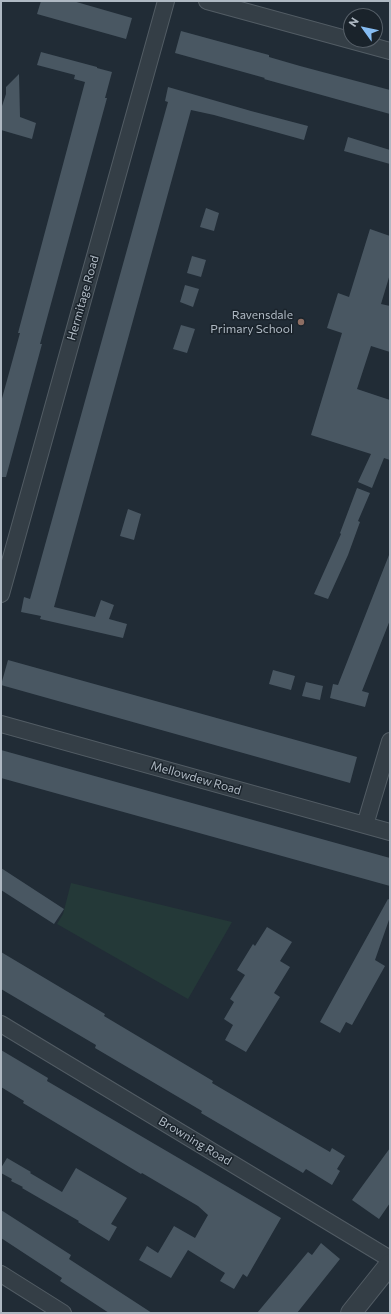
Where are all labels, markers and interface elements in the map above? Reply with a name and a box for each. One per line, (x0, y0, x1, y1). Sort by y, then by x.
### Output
north arrow (343, 8, 383, 48)
text: N (346, 15, 361, 29)
street label: Hermitage Road (64, 254, 102, 342)
place label: Ravensdale Primary School (210, 308, 293, 336)
marker: Ravensdale Primary School (296, 317, 306, 327)
street label: Mellowdew Road (149, 758, 243, 798)
street label: Browning Road (156, 1114, 234, 1168)

